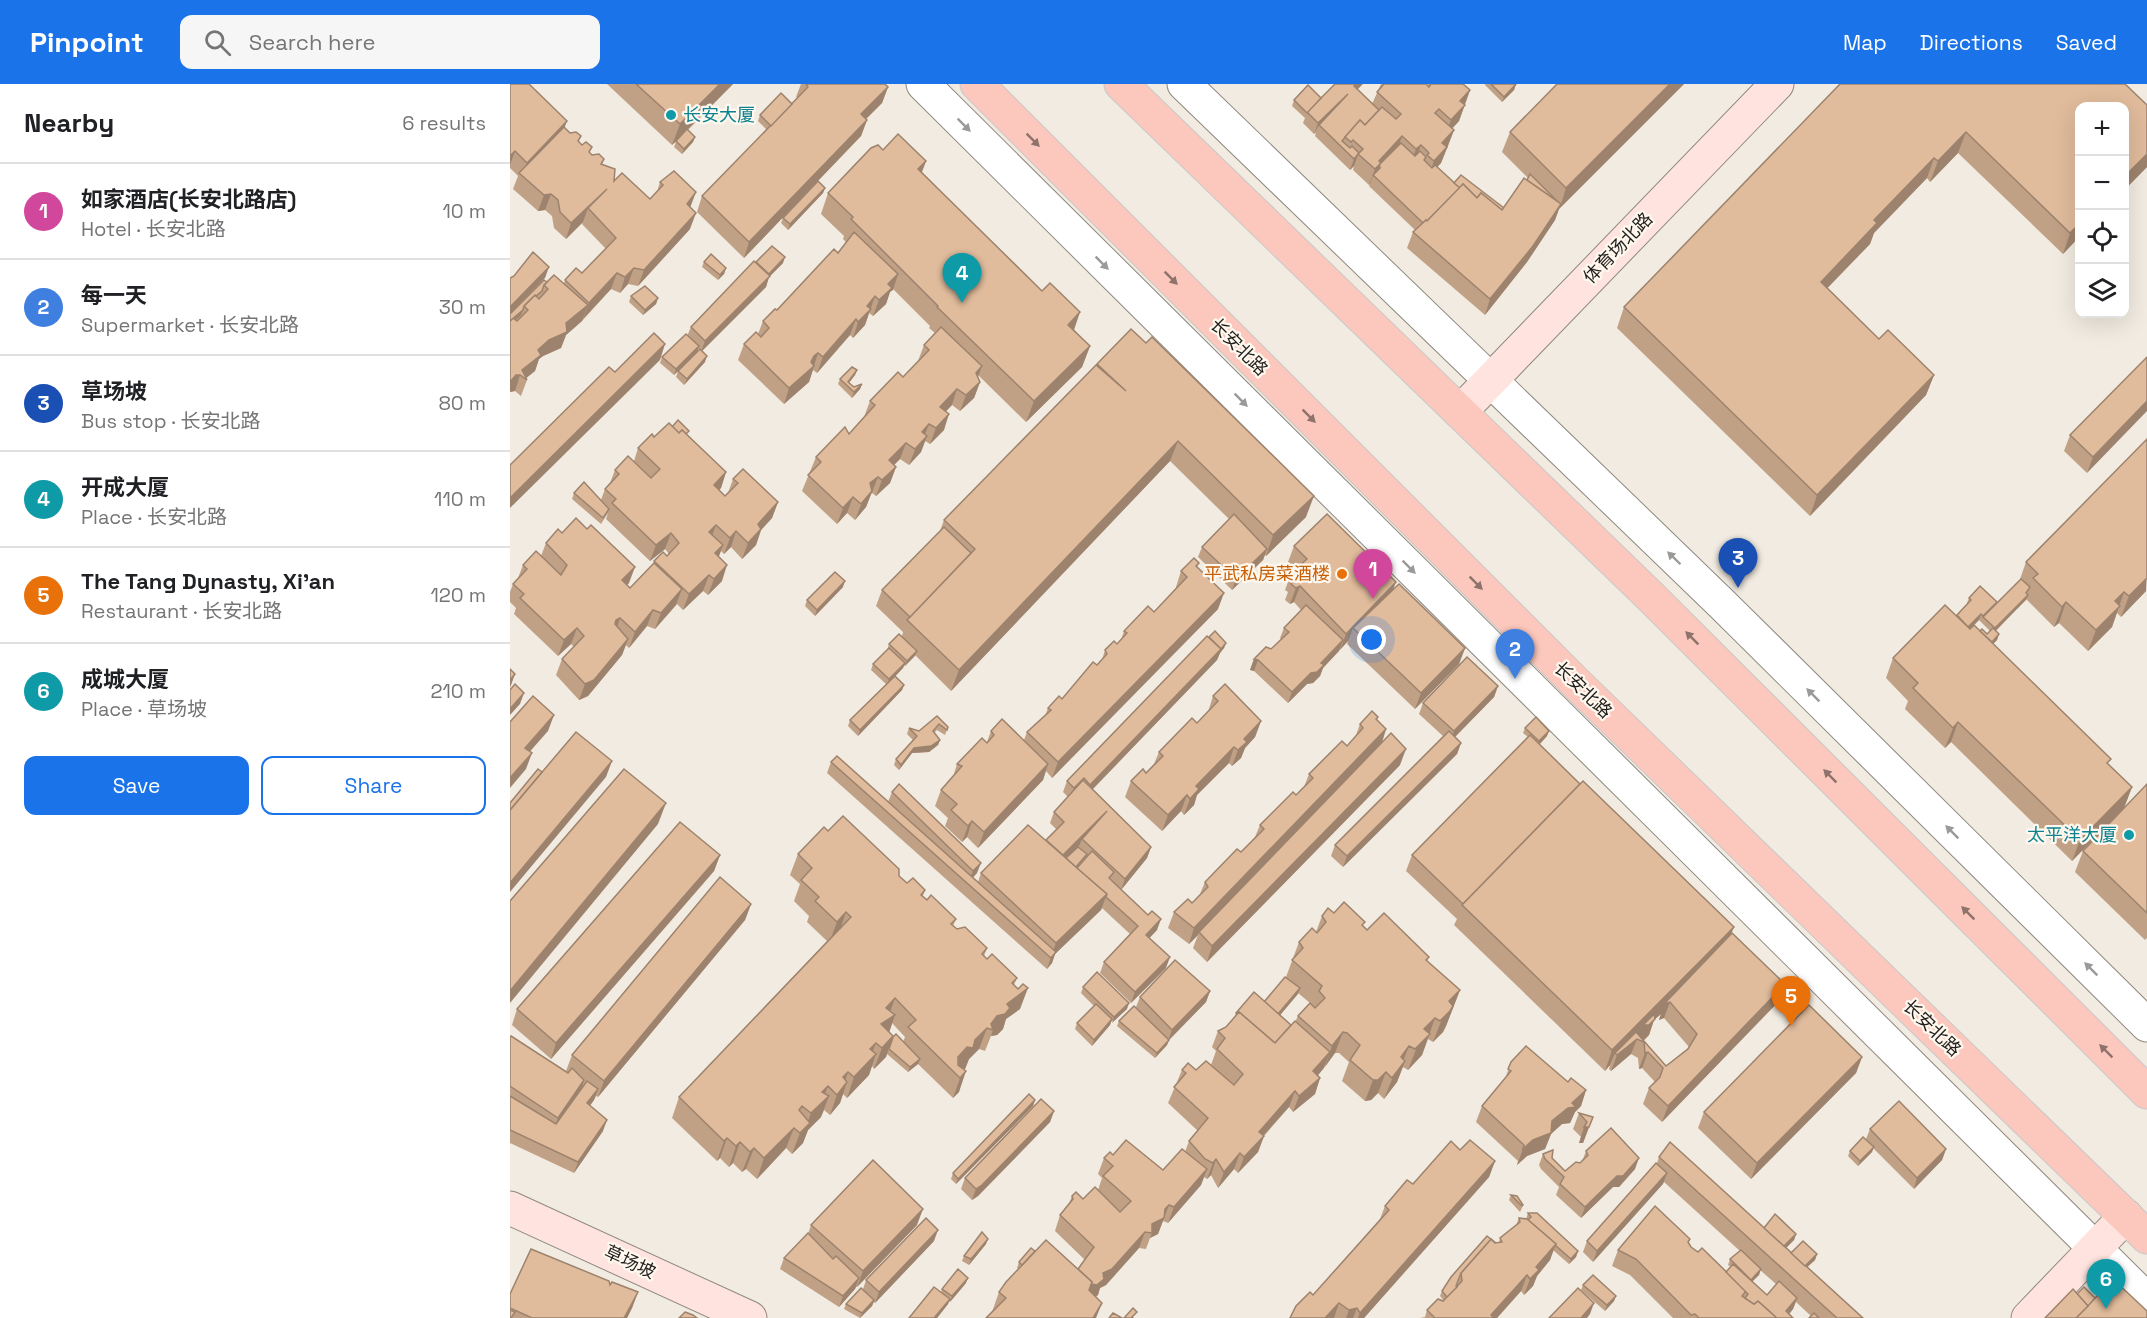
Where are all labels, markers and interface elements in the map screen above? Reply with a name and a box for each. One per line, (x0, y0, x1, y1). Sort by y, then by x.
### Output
search box (180, 15, 600, 69)
text: Pinpoint (30, 24, 144, 60)
icon: search (201, 26, 234, 59)
text: Search here (249, 28, 375, 56)
text: Map (1843, 29, 1887, 56)
text: Directions (1920, 29, 2023, 56)
text: Saved (2056, 29, 2117, 56)
map controls (2075, 102, 2129, 318)
button: + (2075, 102, 2129, 156)
place label: 长安大厦 (683, 103, 755, 126)
text: Nearby (24, 106, 114, 140)
marker: 长安大厦 (664, 108, 678, 122)
text: 6 results (402, 110, 486, 136)
one-way arrow (957, 118, 971, 132)
one-way arrow (1025, 133, 1039, 147)
button: − (2075, 156, 2129, 210)
text: 如家酒店(长安北路店) (81, 185, 296, 213)
text: 1 (39, 198, 48, 224)
text: 10 m (442, 198, 486, 224)
street label: 体育场北路 (1578, 207, 1657, 288)
button: locate (2075, 210, 2129, 264)
text: Hotel · 长安北路 (81, 216, 226, 242)
pin: 4 (942, 254, 982, 303)
one-way arrow (1095, 255, 1109, 269)
button: layers (2075, 264, 2129, 318)
one-way arrow (1163, 271, 1178, 285)
text: 每一天 (81, 281, 147, 309)
text: 2 (38, 294, 49, 320)
text: 30 m (439, 294, 486, 320)
text: Supermarket · 长安北路 (81, 312, 299, 338)
street label: 长安北路 (1206, 313, 1273, 380)
text: 草场坡 (81, 377, 147, 405)
text: 3 (37, 390, 50, 416)
text: 80 m (438, 390, 486, 416)
one-way arrow (1233, 393, 1247, 407)
text: Bus stop · 长安北路 (81, 408, 261, 434)
one-way arrow (1301, 408, 1315, 422)
text: 开成大厦 (81, 473, 169, 501)
text: 4 (37, 486, 50, 512)
text: 110 m (434, 486, 486, 512)
text: Place · 长安北路 (81, 504, 227, 530)
pin: 3 (1718, 538, 1758, 588)
pin: 1 (1354, 550, 1392, 599)
one-way arrow (1667, 551, 1682, 565)
one-way arrow (1401, 560, 1415, 574)
place label: 平武私房菜酒楼 (1204, 562, 1330, 585)
text: The Tang Dynasty, Xi'an (81, 567, 335, 595)
marker: 平武私房菜酒楼 (1335, 567, 1349, 581)
one-way arrow (1469, 576, 1483, 590)
text: 5 (38, 582, 50, 608)
text: 120 m (430, 582, 486, 608)
text: Restaurant · 长安北路 (81, 598, 282, 624)
your location (1357, 625, 1386, 654)
pin: 2 (1496, 630, 1534, 679)
one-way arrow (1685, 631, 1699, 645)
street label: 长安北路 (1549, 656, 1617, 723)
text: 成城大厦 (81, 665, 169, 693)
text: 6 (37, 678, 50, 704)
text: 210 m (430, 678, 486, 704)
one-way arrow (1807, 688, 1821, 702)
text: Place · 草场坡 (81, 696, 207, 722)
button: Save (24, 756, 249, 815)
button: Share (261, 756, 486, 815)
one-way arrow (1823, 769, 1837, 783)
place label: 太平洋大厦 (2027, 823, 2117, 846)
one-way arrow (1945, 825, 1959, 839)
marker: 太平洋大厦 (2122, 828, 2136, 842)
one-way arrow (1961, 907, 1975, 921)
one-way arrow (2084, 963, 2098, 977)
pin: 5 (1772, 976, 1810, 1026)
street label: 长安北路 (1898, 994, 1966, 1061)
one-way arrow (2099, 1045, 2113, 1059)
street label: 草场坡 (601, 1240, 660, 1283)
pin: 6 (2086, 1260, 2126, 1309)

